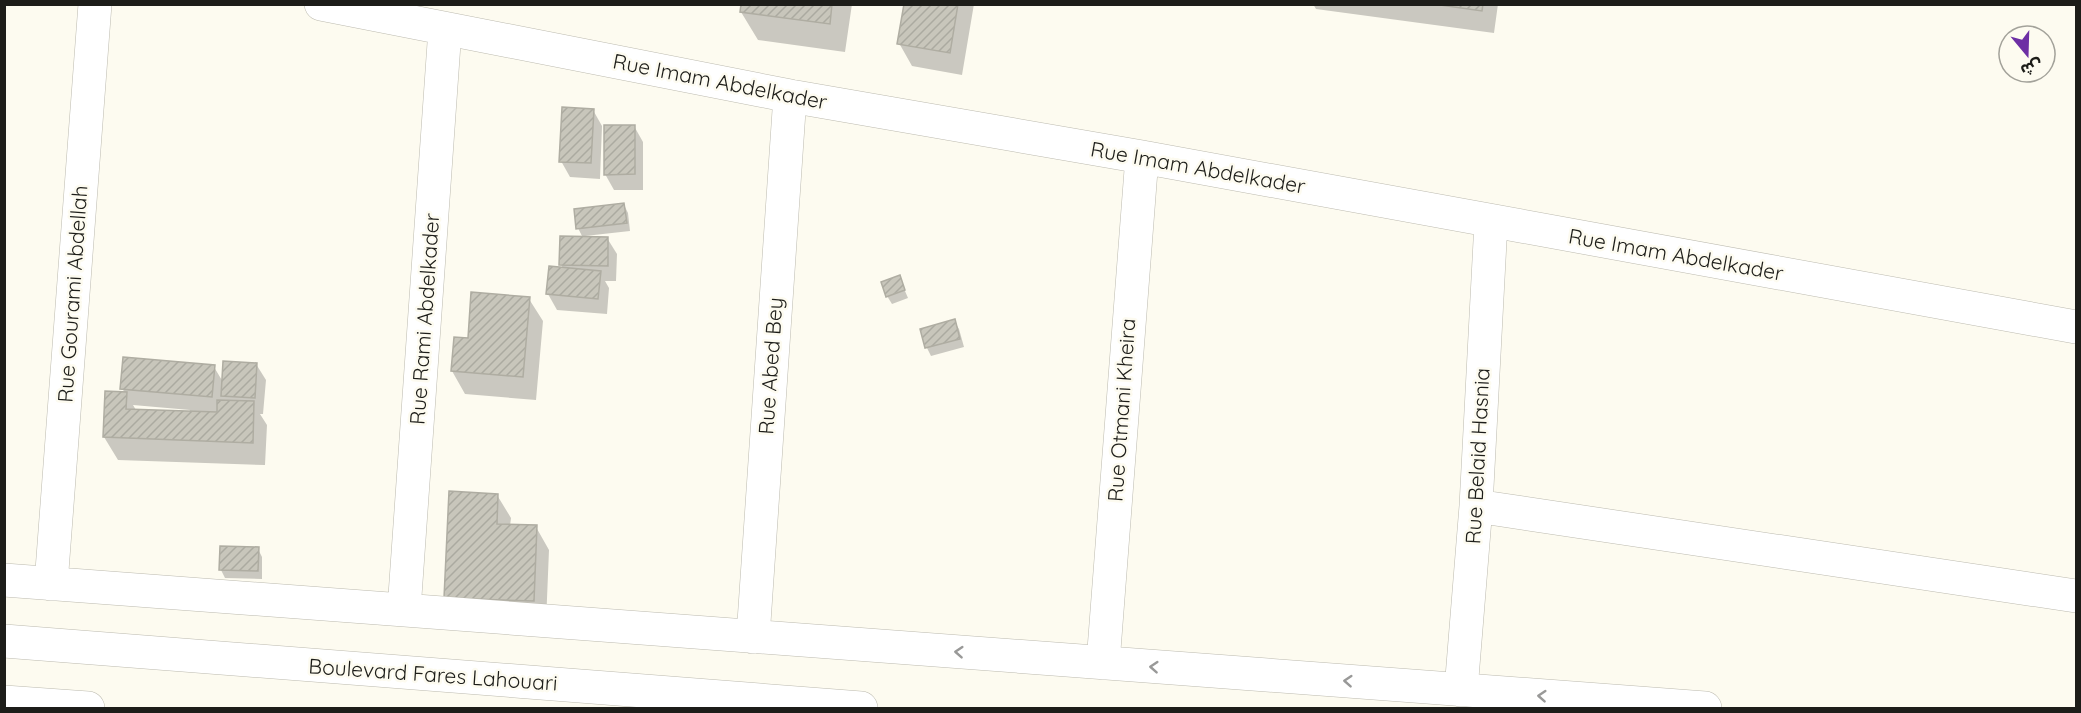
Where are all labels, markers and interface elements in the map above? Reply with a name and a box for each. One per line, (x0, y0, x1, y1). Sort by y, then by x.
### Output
north arrow (1997, 24, 2057, 84)
street label: Rue Imam Abdelkader (611, 47, 830, 115)
text: ش (2018, 55, 2046, 81)
street label: Rue Imam Abdelkader (1089, 135, 1308, 199)
street label: Rue Gourami Abdellah (51, 184, 93, 403)
street label: Rue Rami Abdelkader (404, 212, 444, 426)
street label: Rue Imam Abdelkader (1567, 222, 1786, 286)
street label: Rue Abed Bey (752, 296, 788, 435)
street label: Rue Otmani Kheira (1102, 317, 1140, 503)
street label: Rue Belaid Hasnia (1459, 367, 1495, 545)
one-way arrow (955, 646, 964, 659)
street label: Boulevard Fares Lahouari (308, 652, 558, 696)
one-way arrow (1149, 661, 1158, 674)
one-way arrow (1343, 675, 1352, 688)
one-way arrow (1538, 690, 1547, 703)

